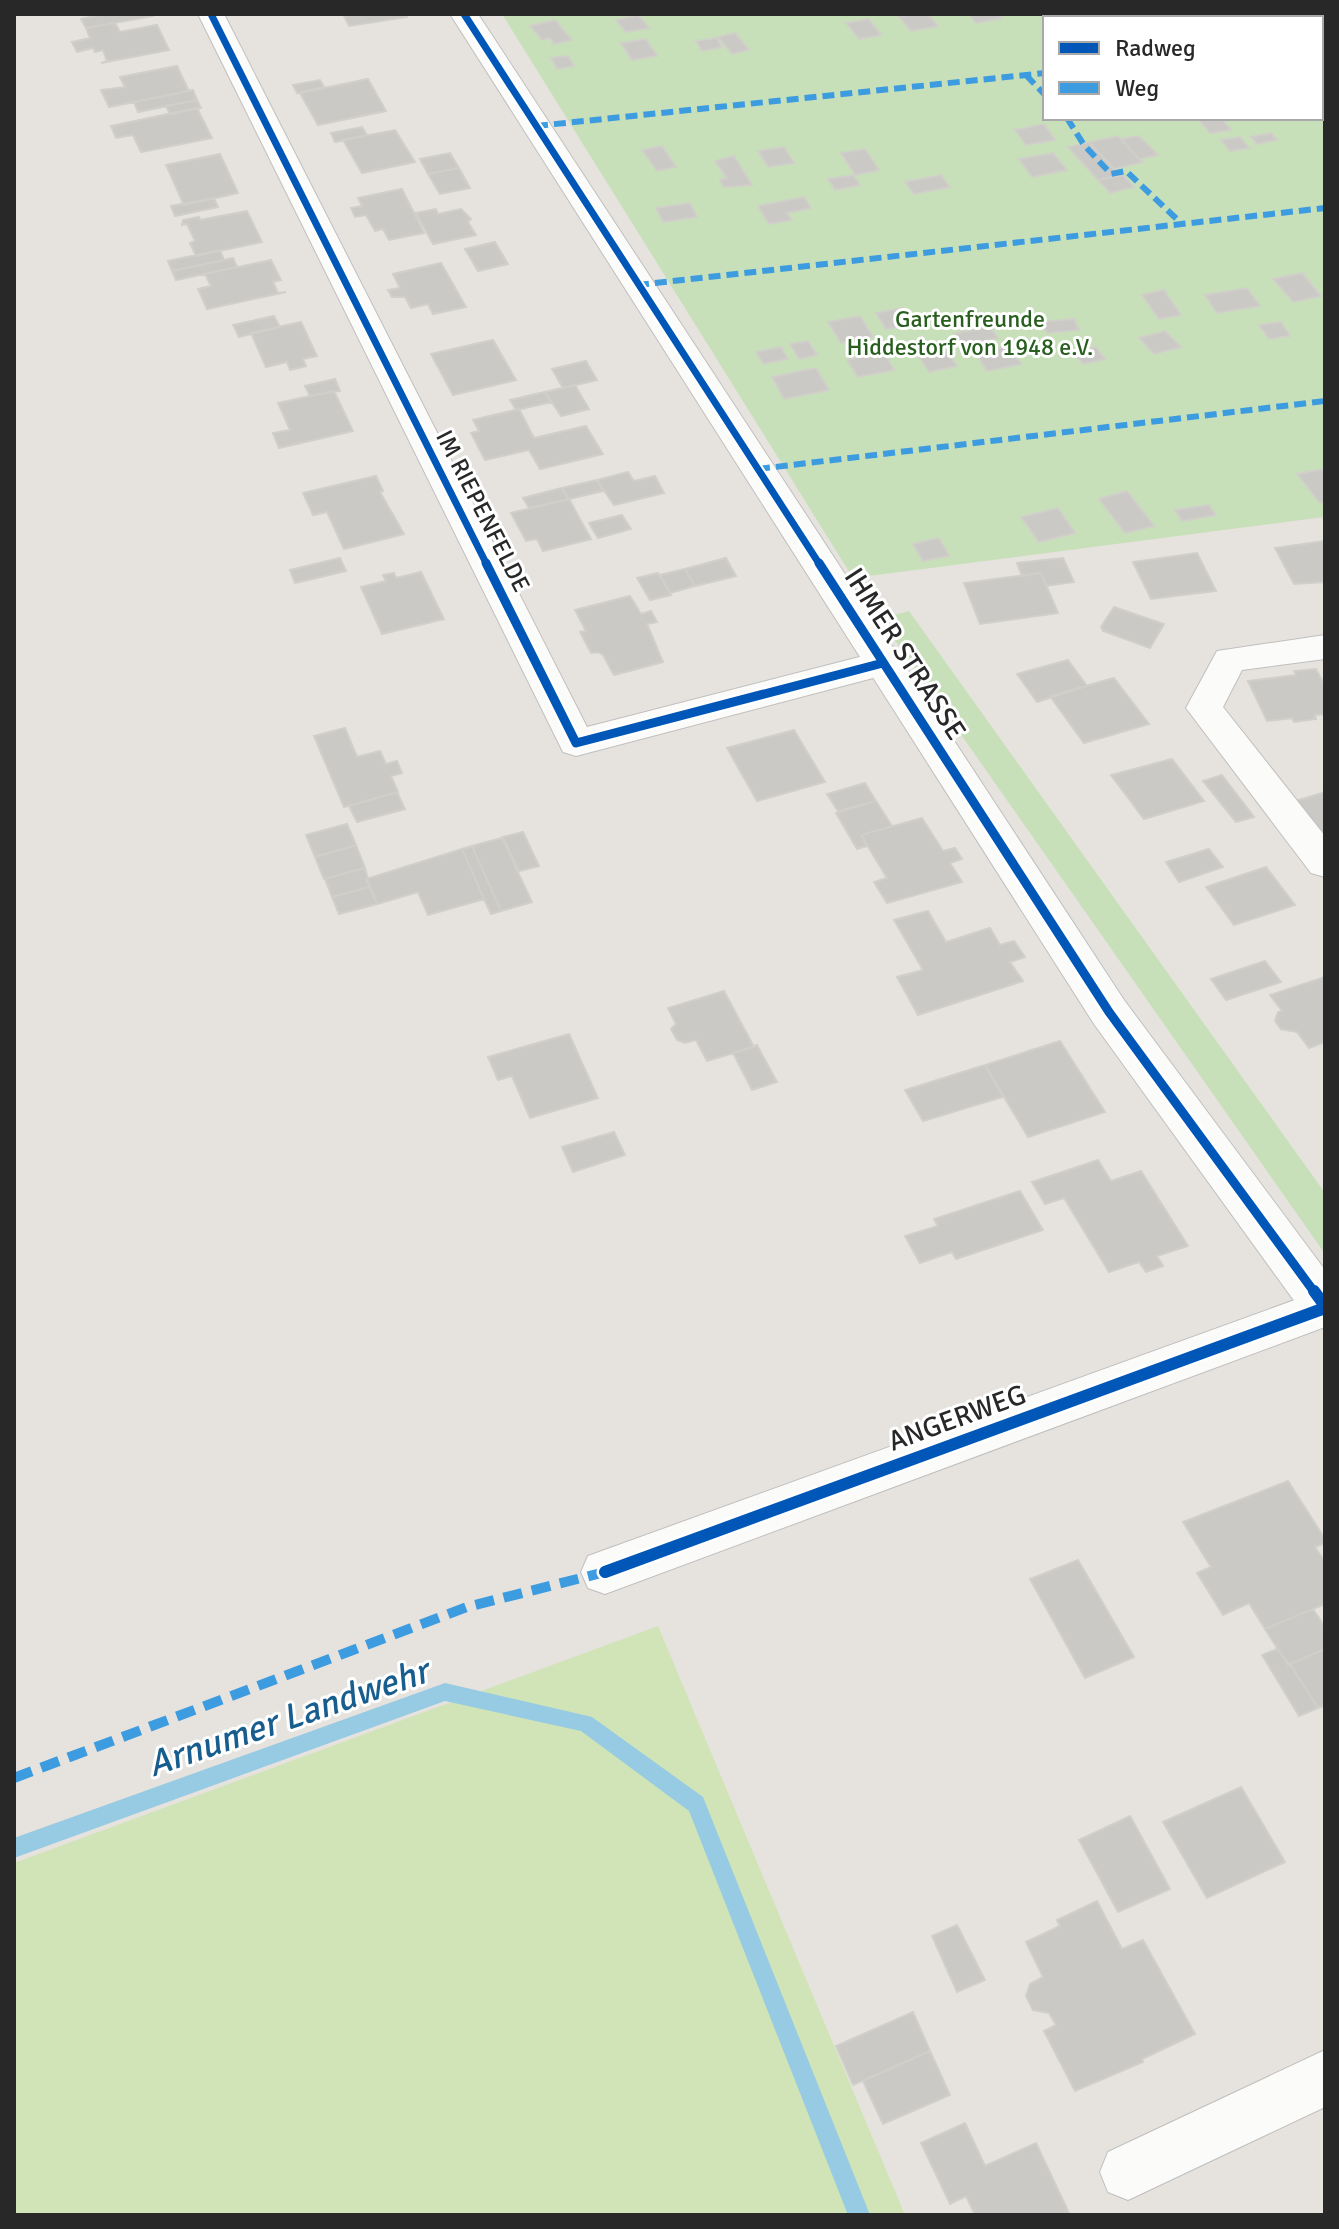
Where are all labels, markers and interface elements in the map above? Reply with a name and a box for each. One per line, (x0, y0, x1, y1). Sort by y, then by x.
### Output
legend (1043, 16, 1323, 120)
text: Radweg (1115, 33, 1196, 63)
text: Weg (1115, 73, 1159, 103)
park label: Gartenfreunde Hiddestorf von 1948 e.V. (847, 304, 1093, 362)
street label: IM RIEPENFELDE (429, 425, 537, 597)
street label: IHMER STRASSE (837, 562, 973, 746)
street label: ANGERWEG (884, 1377, 1030, 1459)
water label: Arnumer Landwehr (142, 1647, 439, 1787)

